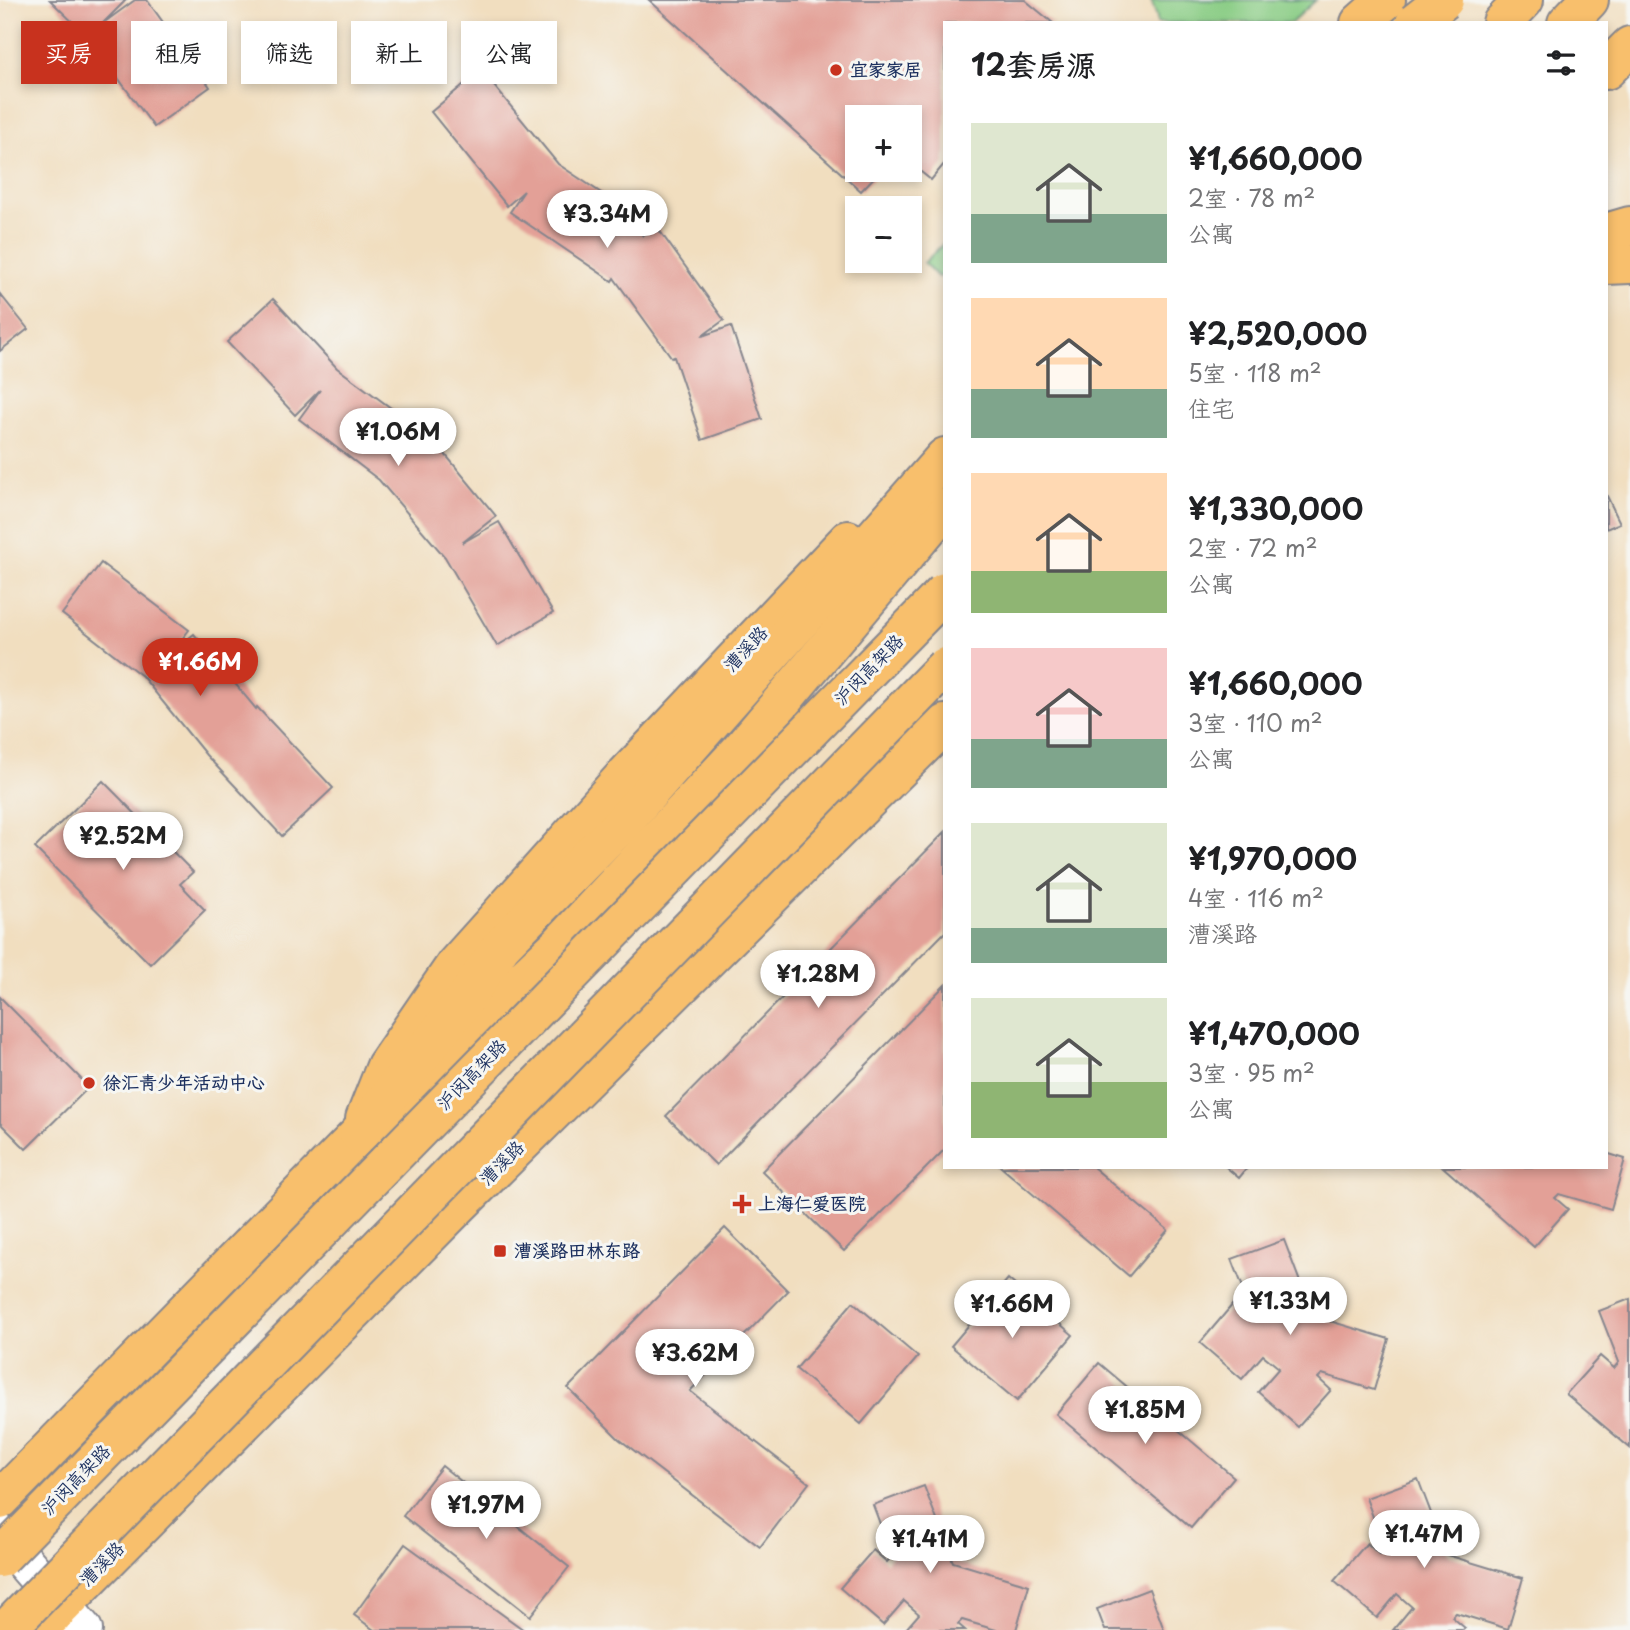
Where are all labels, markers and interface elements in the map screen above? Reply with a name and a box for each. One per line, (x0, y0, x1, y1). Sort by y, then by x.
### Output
chip: 买房 (21, 21, 117, 84)
chip: 租房 (131, 21, 227, 84)
chip: 筛选 (241, 21, 337, 84)
chip: 新上 (351, 21, 447, 84)
chip: 公寓 (461, 21, 557, 84)
text: 12套房源 (971, 41, 1096, 86)
icon: filters (1542, 44, 1580, 82)
place label: 宜家家居 (850, 55, 922, 82)
marker: 宜家家居 (828, 62, 844, 78)
map controls (845, 105, 922, 273)
button: + (845, 105, 922, 182)
text: ¥1,660,000 (1188, 135, 1363, 180)
icon: home (1027, 151, 1111, 235)
text: 2室 · 78 m² (1188, 180, 1315, 215)
pin: ¥3.34M (550, 190, 664, 250)
text: ¥3.34M (563, 195, 651, 230)
button: − (845, 196, 922, 273)
text: 公寓 (1188, 215, 1234, 250)
text: ¥2,520,000 (1188, 310, 1367, 355)
icon: home (1027, 326, 1111, 410)
text: 5室 · 118 m² (1188, 355, 1322, 390)
text: 住宅 (1188, 390, 1234, 425)
pin: ¥1.06M (341, 408, 455, 468)
text: ¥1.06M (355, 413, 441, 448)
text: ¥1,330,000 (1188, 485, 1363, 530)
icon: home (1027, 501, 1111, 585)
text: 2室 · 72 m² (1188, 530, 1318, 565)
text: 公寓 (1188, 565, 1234, 600)
street label: 漕溪路 (717, 619, 773, 677)
street label: 沪闵高架路 (827, 627, 909, 711)
pin: ¥1.66M (143, 638, 257, 698)
text: ¥1.66M (158, 643, 242, 678)
text: ¥1,660,000 (1188, 660, 1363, 705)
icon: home (1027, 676, 1111, 760)
text: 3室 · 110 m² (1188, 705, 1323, 740)
text: 公寓 (1188, 740, 1234, 775)
pin: ¥2.52M (66, 812, 180, 872)
text: ¥2.52M (79, 817, 167, 852)
text: ¥1,970,000 (1188, 835, 1357, 880)
icon: home (1027, 851, 1111, 935)
text: 4室 · 116 m² (1188, 880, 1324, 915)
text: 漕溪路 (1188, 915, 1257, 950)
pin: ¥1.28M (761, 950, 875, 1010)
text: ¥1.28M (776, 955, 860, 990)
text: ¥1,470,000 (1188, 1010, 1360, 1055)
icon: home (1027, 1026, 1111, 1110)
street label: 沪闵高架路 (430, 1032, 512, 1116)
text: 3室 · 95 m² (1188, 1055, 1315, 1090)
place label: 徐汇青少年活动中心 (103, 1068, 265, 1095)
marker: 徐汇青少年活动中心 (81, 1075, 97, 1091)
text: 公寓 (1188, 1090, 1234, 1125)
street label: 漕溪路 (472, 1133, 530, 1191)
place label: 上海仁爱医院 (758, 1189, 866, 1216)
marker: 上海仁爱医院 (732, 1194, 752, 1214)
place label: 漕溪路田林东路 (514, 1236, 640, 1263)
marker: 漕溪路田林东路 (492, 1243, 508, 1259)
pin: ¥1.33M (1233, 1278, 1347, 1337)
pin: ¥1.66M (955, 1280, 1069, 1340)
text: ¥1.33M (1249, 1282, 1331, 1317)
text: ¥1.66M (970, 1285, 1054, 1320)
pin: ¥3.62M (638, 1330, 752, 1389)
text: ¥3.62M (651, 1334, 739, 1369)
pin: ¥1.85M (1088, 1386, 1202, 1446)
text: ¥1.85M (1104, 1391, 1186, 1426)
street label: 沪闵高架路 (34, 1437, 116, 1521)
pin: ¥1.97M (429, 1482, 543, 1541)
text: ¥1.97M (447, 1486, 525, 1521)
pin: ¥1.47M (1367, 1510, 1481, 1570)
text: ¥1.47M (1385, 1515, 1463, 1550)
pin: ¥1.41M (873, 1516, 987, 1575)
text: ¥1.41M (892, 1520, 968, 1555)
street label: 漕溪路 (72, 1534, 130, 1592)

